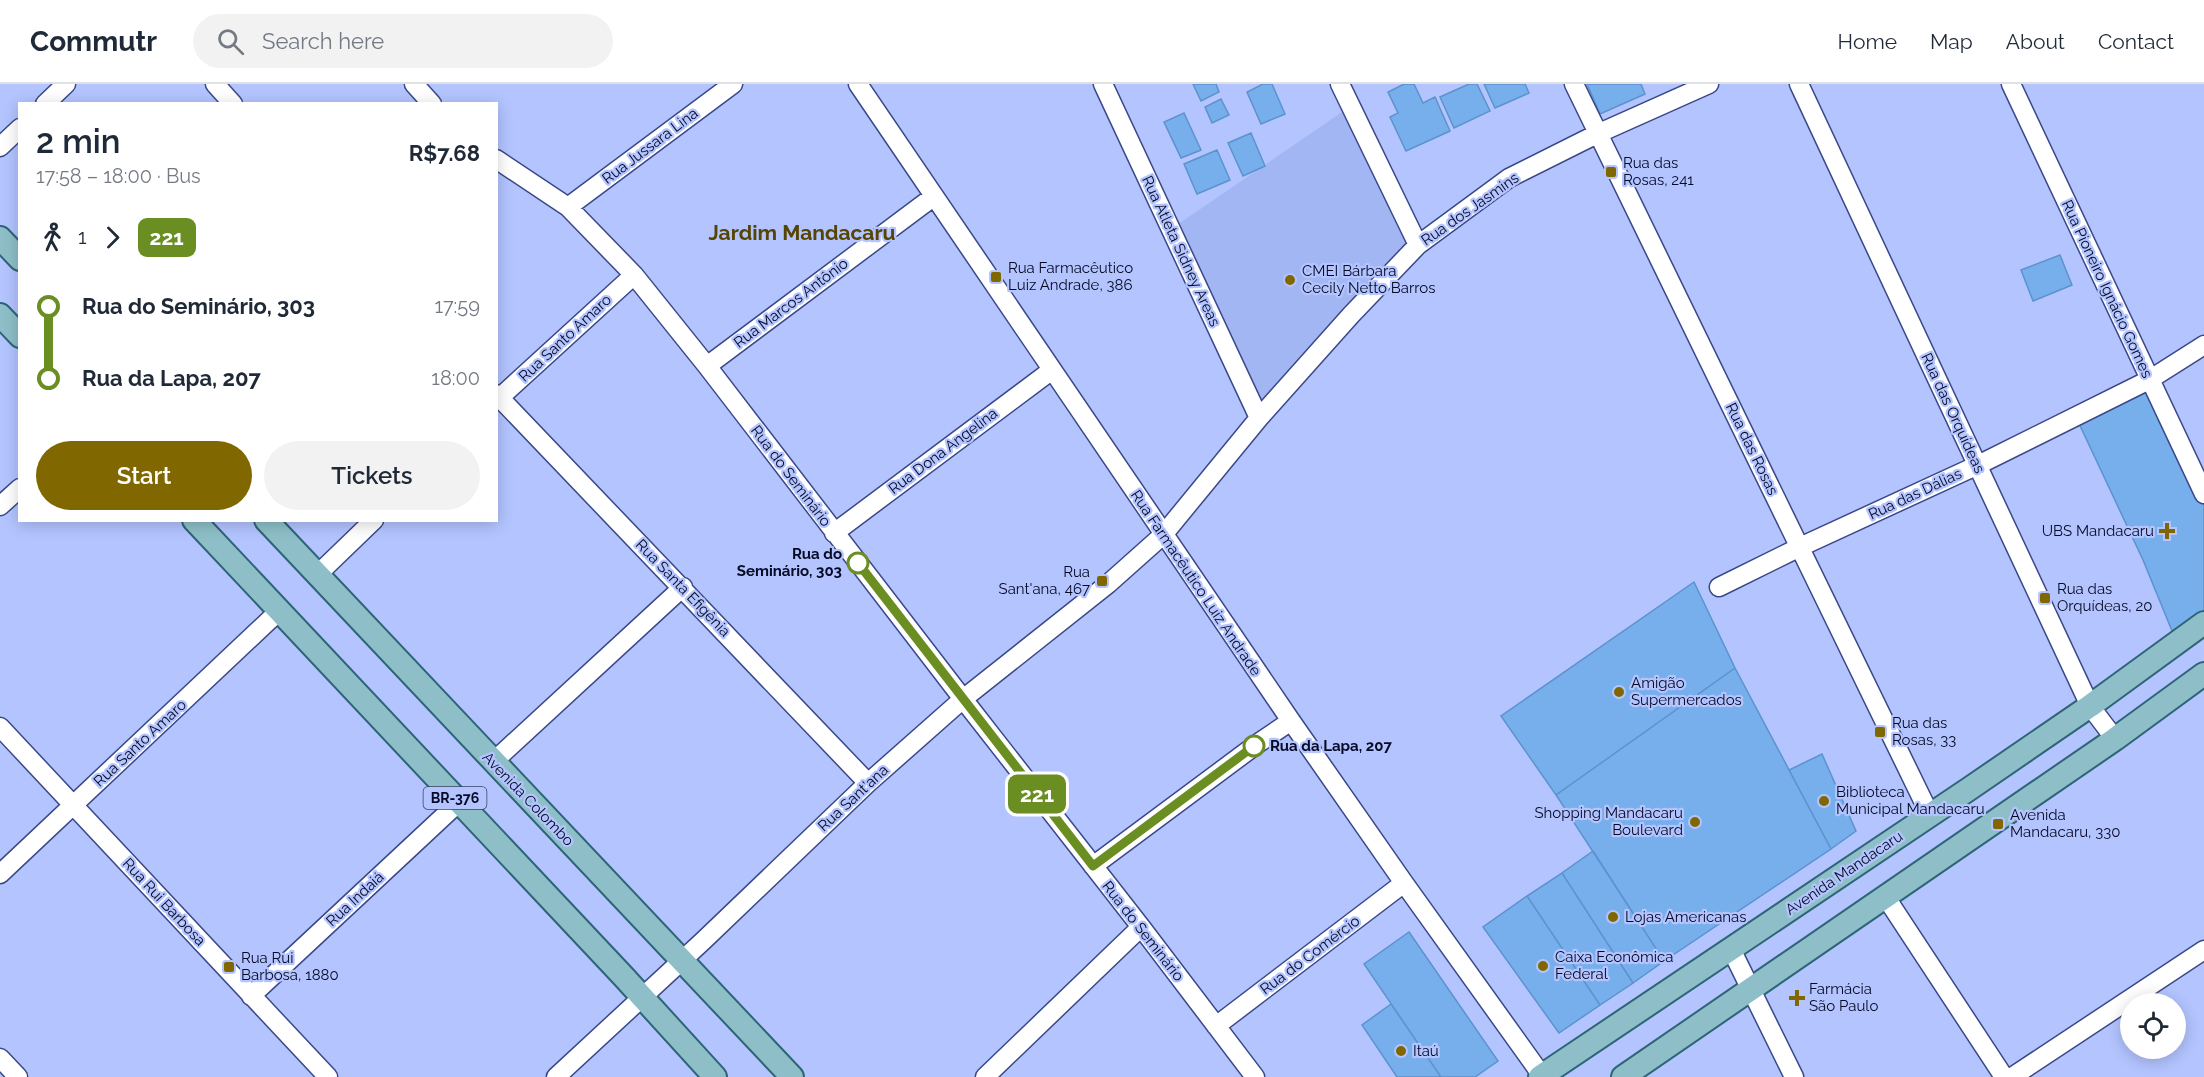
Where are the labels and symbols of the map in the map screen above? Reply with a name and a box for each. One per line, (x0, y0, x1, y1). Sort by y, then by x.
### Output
street label: Rua Jussara Lina (599, 104, 701, 188)
place label: Rua das Rosas, 241 (1623, 154, 1694, 189)
marker: Rua das Rosas, 241 (1604, 165, 1618, 179)
street label: Rua dos Jasmins (1418, 169, 1522, 249)
street label: Rua Atleta Sidney Areas (1138, 173, 1224, 329)
street label: Rua Pioneiro Ignácio Gomes (2058, 197, 2156, 381)
district label: Jardim Mandacaru (708, 220, 896, 245)
street label: Rua Marcos Antônio (730, 254, 852, 352)
place label: Rua Farmacêutico Luiz Andrade, 386 (1008, 259, 1133, 294)
place label: CMEI Bárbara Cecily Netto Barros (1302, 262, 1435, 297)
marker: Rua Farmacêutico Luiz Andrade, 386 (989, 270, 1003, 284)
marker: CMEI Bárbara Cecily Netto Barros (1283, 273, 1297, 287)
street label: Rua Santo Amaro (515, 291, 615, 385)
street label: Rua das Orquídeas (1917, 350, 1989, 476)
street label: Rua das Rosas (1722, 400, 1782, 498)
street label: Rua Dona Angelina (885, 404, 1001, 498)
street label: Rua do Seminário (747, 422, 835, 530)
street label: Rua das Dálias (1866, 465, 1964, 523)
street label: Rua Farmacêutico Luiz Andrade (1127, 487, 1265, 680)
place label: UBS Mandacaru (2042, 522, 2154, 540)
marker: UBS Mandacaru (2158, 522, 2176, 540)
street label: Rua Santa Efigênia (632, 536, 734, 640)
place label: Rua do Seminário, 303 (737, 545, 842, 580)
marker: Rua do Seminário, 303 (847, 552, 869, 574)
place label: Rua Sant'ana, 467 (999, 563, 1090, 598)
marker: Rua Sant'ana, 467 (1095, 574, 1109, 588)
place label: Rua das Orquídeas, 20 (2057, 580, 2152, 615)
marker: Rua das Orquídeas, 20 (2038, 591, 2052, 605)
place label: Amigão Supermercados (1631, 674, 1742, 709)
marker: Amigão Supermercados (1612, 685, 1626, 699)
street label: Rua Santo Amaro (90, 696, 190, 790)
place label: Rua das Rosas, 33 (1892, 714, 1956, 749)
marker: Rua das Rosas, 33 (1873, 725, 1887, 739)
marker: Rua da Lapa, 207 (1243, 735, 1265, 757)
place label: Rua da Lapa, 207 (1270, 737, 1392, 755)
street label: Avenida Colombo (479, 748, 577, 850)
street label: Rua Sant'ana (814, 761, 892, 835)
line badge: 221 (1002, 774, 1072, 814)
place label: Biblioteca Municipal Mandacaru (1836, 783, 1985, 818)
road number: BR-376 (424, 787, 486, 809)
marker: Biblioteca Municipal Mandacaru (1817, 794, 1831, 808)
place label: Shopping Mandacaru Boulevard (1535, 804, 1683, 839)
place label: Avenida Mandacaru, 330 (2010, 806, 2121, 841)
marker: Shopping Mandacaru Boulevard (1688, 815, 1702, 829)
marker: Avenida Mandacaru, 330 (1991, 817, 2005, 831)
street label: Avenida Mandacaru (1782, 827, 1906, 919)
street label: Rua Rui Barbosa (119, 854, 209, 950)
street label: Rua Indaiá (323, 868, 387, 930)
street label: Rua do Seminário (1098, 877, 1188, 985)
place label: Lojas Americanas (1625, 908, 1747, 926)
marker: Lojas Americanas (1606, 910, 1620, 924)
street label: Rua do Comércio (1257, 912, 1363, 998)
place label: Caixa Econômica Federal (1555, 948, 1673, 983)
place label: Rua Rui Barbosa, 1880 (241, 949, 339, 984)
marker: Caixa Econômica Federal (1536, 959, 1550, 973)
marker: Rua Rui Barbosa, 1880 (222, 960, 236, 974)
place label: Farmácia São Paulo (1809, 980, 1878, 1015)
marker: Farmácia São Paulo (1790, 991, 1804, 1005)
place label: Itaú (1413, 1042, 1439, 1060)
marker: Itaú (1394, 1044, 1408, 1058)

